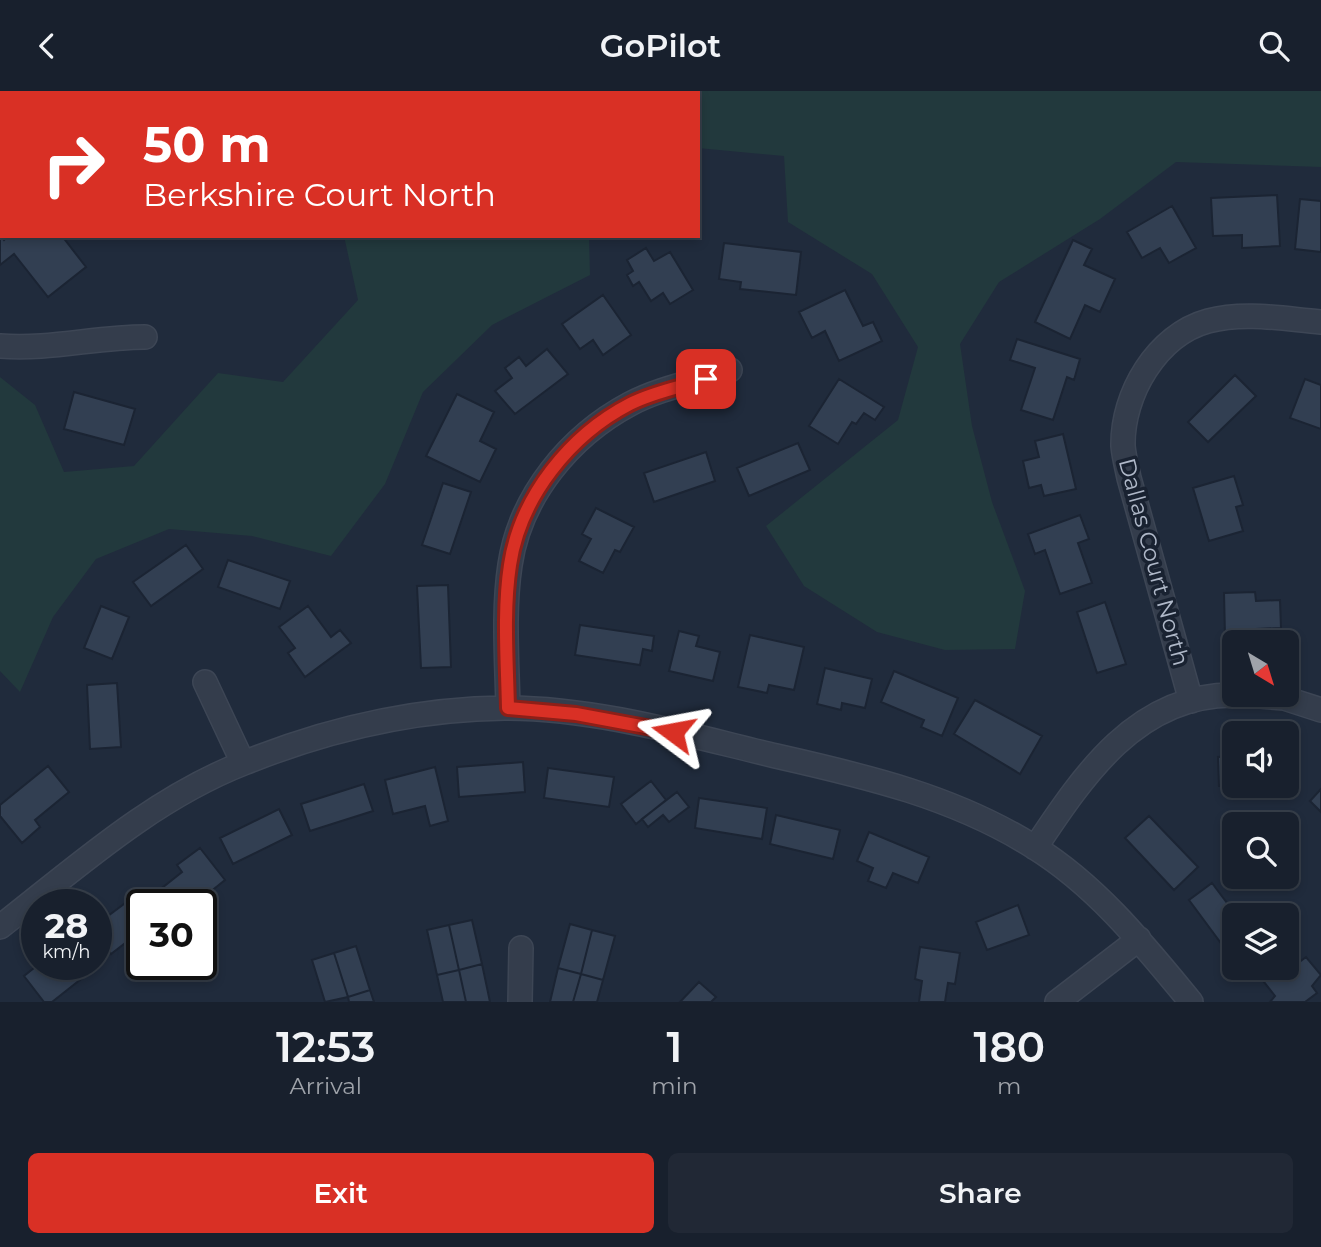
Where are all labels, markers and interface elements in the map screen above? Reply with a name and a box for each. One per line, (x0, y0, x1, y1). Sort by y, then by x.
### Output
text: GoPilot (600, 26, 721, 65)
icon: back (28, 27, 66, 65)
icon: search (1255, 27, 1293, 65)
text: 50 m (143, 115, 271, 174)
icon: right (28, 119, 119, 210)
text: Berkshire Court North (143, 175, 496, 214)
pin (676, 349, 736, 409)
icon: arrive (687, 360, 725, 398)
street label: Dallas Court North (1113, 455, 1195, 669)
north arrow (1222, 630, 1298, 707)
map controls (1222, 630, 1299, 980)
position arrow (636, 695, 710, 769)
button: sound (1222, 721, 1299, 798)
button: search (1222, 812, 1299, 889)
speed limit sign: 30 (126, 889, 217, 980)
button: layers (1222, 903, 1299, 980)
text: 28 (45, 904, 88, 947)
text: km/h (42, 941, 91, 963)
text: 12:53 (276, 1021, 375, 1073)
text: 1 (666, 1021, 682, 1073)
text: 180 (973, 1021, 1045, 1073)
text: Arrival (289, 1072, 362, 1100)
text: min (651, 1072, 697, 1100)
text: m (997, 1072, 1021, 1100)
button: Exit (28, 1153, 654, 1233)
button: Share (668, 1153, 1293, 1233)

